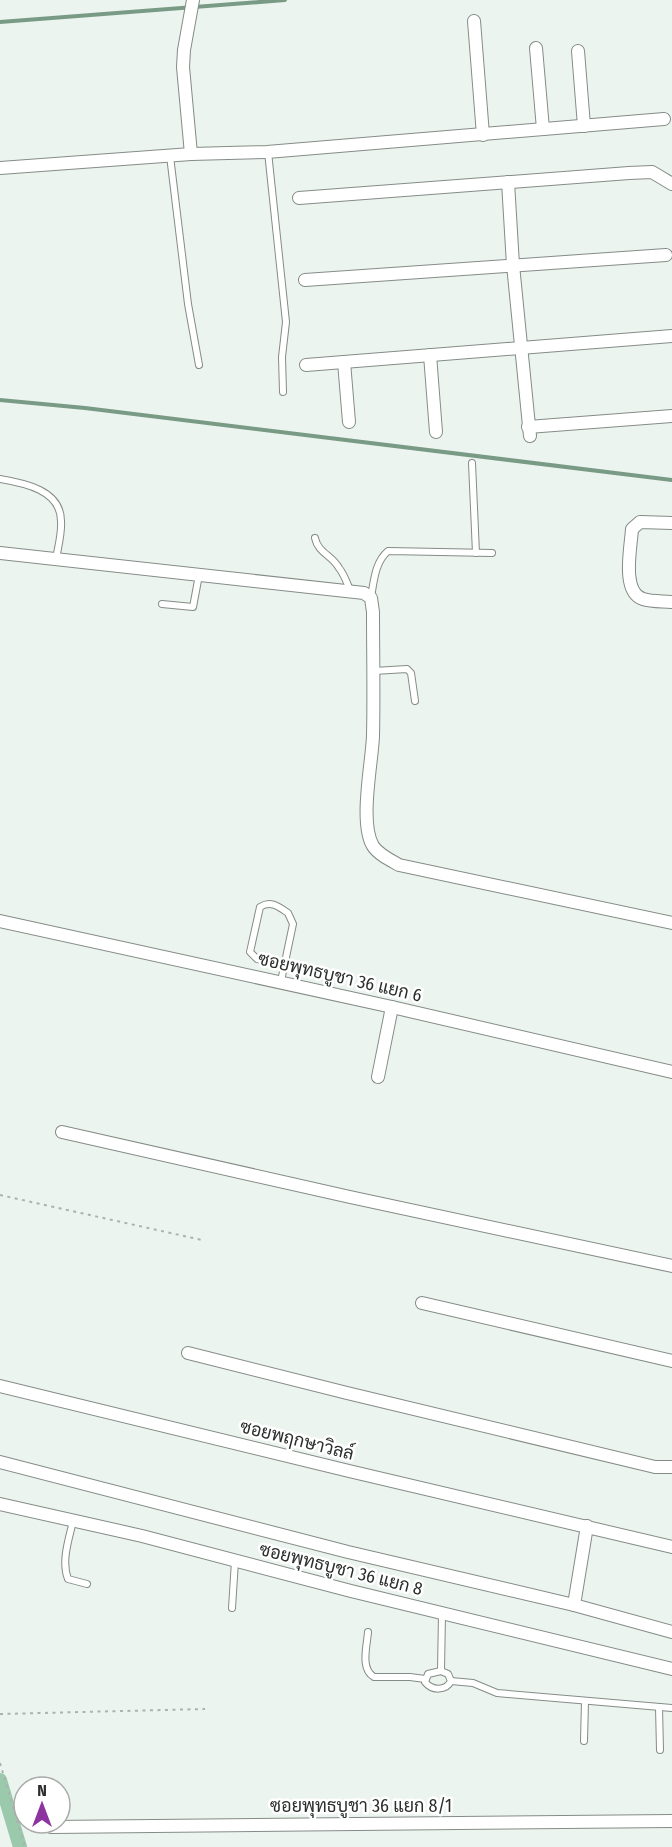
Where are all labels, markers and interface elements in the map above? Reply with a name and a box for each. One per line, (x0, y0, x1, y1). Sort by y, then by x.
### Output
street label: ซอยพุทธบูชา 36 แยก 6 (255, 947, 424, 1009)
street label: ซอยพฤกษาวิลล์ (238, 1413, 357, 1465)
street label: ซอยพุทธบูชา 36 แยก 8 (257, 1538, 425, 1602)
north arrow (12, 1775, 72, 1835)
text: N (37, 1781, 47, 1800)
street label: ซอยพุทธบูชา 36 แยก 8/1 (270, 1795, 452, 1819)

